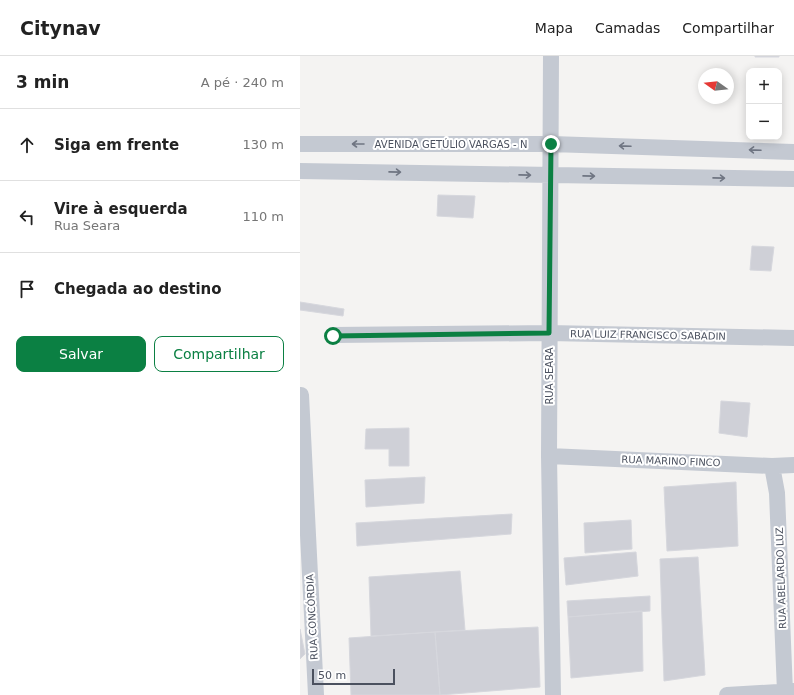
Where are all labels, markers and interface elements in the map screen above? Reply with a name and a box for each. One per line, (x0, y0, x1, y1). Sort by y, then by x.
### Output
text: Citynav (20, 17, 101, 39)
text: Mapa (535, 20, 573, 36)
text: Camadas (595, 20, 660, 36)
text: Compartilhar (682, 20, 774, 36)
north arrow (698, 68, 734, 104)
map controls (746, 68, 782, 140)
button: + (746, 68, 782, 104)
text: 3 min (16, 72, 69, 92)
text: A pé · 240 m (201, 75, 284, 90)
button: − (746, 104, 782, 140)
icon: ahead (16, 134, 38, 156)
route end (542, 135, 560, 153)
text: Siga em frente (54, 136, 179, 154)
text: 130 m (242, 137, 284, 152)
street label: AVENIDA GETÚLIO VARGAS - N (375, 138, 527, 150)
one-way arrow (352, 140, 365, 148)
one-way arrow (619, 143, 632, 150)
one-way arrow (749, 147, 762, 154)
one-way arrow (388, 168, 401, 176)
one-way arrow (518, 171, 531, 179)
one-way arrow (582, 172, 595, 180)
one-way arrow (712, 174, 725, 182)
text: Vire à esquerda (54, 200, 188, 218)
icon: left (16, 206, 38, 228)
text: 110 m (242, 209, 284, 224)
text: Rua Seara (54, 218, 120, 233)
icon: arrive (16, 278, 38, 300)
text: Chegada ao destino (54, 280, 222, 298)
route start (324, 327, 342, 345)
street label: RUA LUIZ FRANCISCO SABADIN (570, 328, 726, 342)
button: Salvar (16, 336, 146, 372)
button: Compartilhar (154, 336, 284, 372)
street label: RUA SEARA (544, 347, 555, 405)
street label: RUA MARINO FINCO (621, 454, 721, 468)
street label: RUA ABELARDO LUZ (774, 527, 788, 629)
street label: RUA CONCÓRDIA (303, 574, 320, 660)
scale bar (312, 667, 395, 686)
text: 50 m (318, 669, 346, 682)

